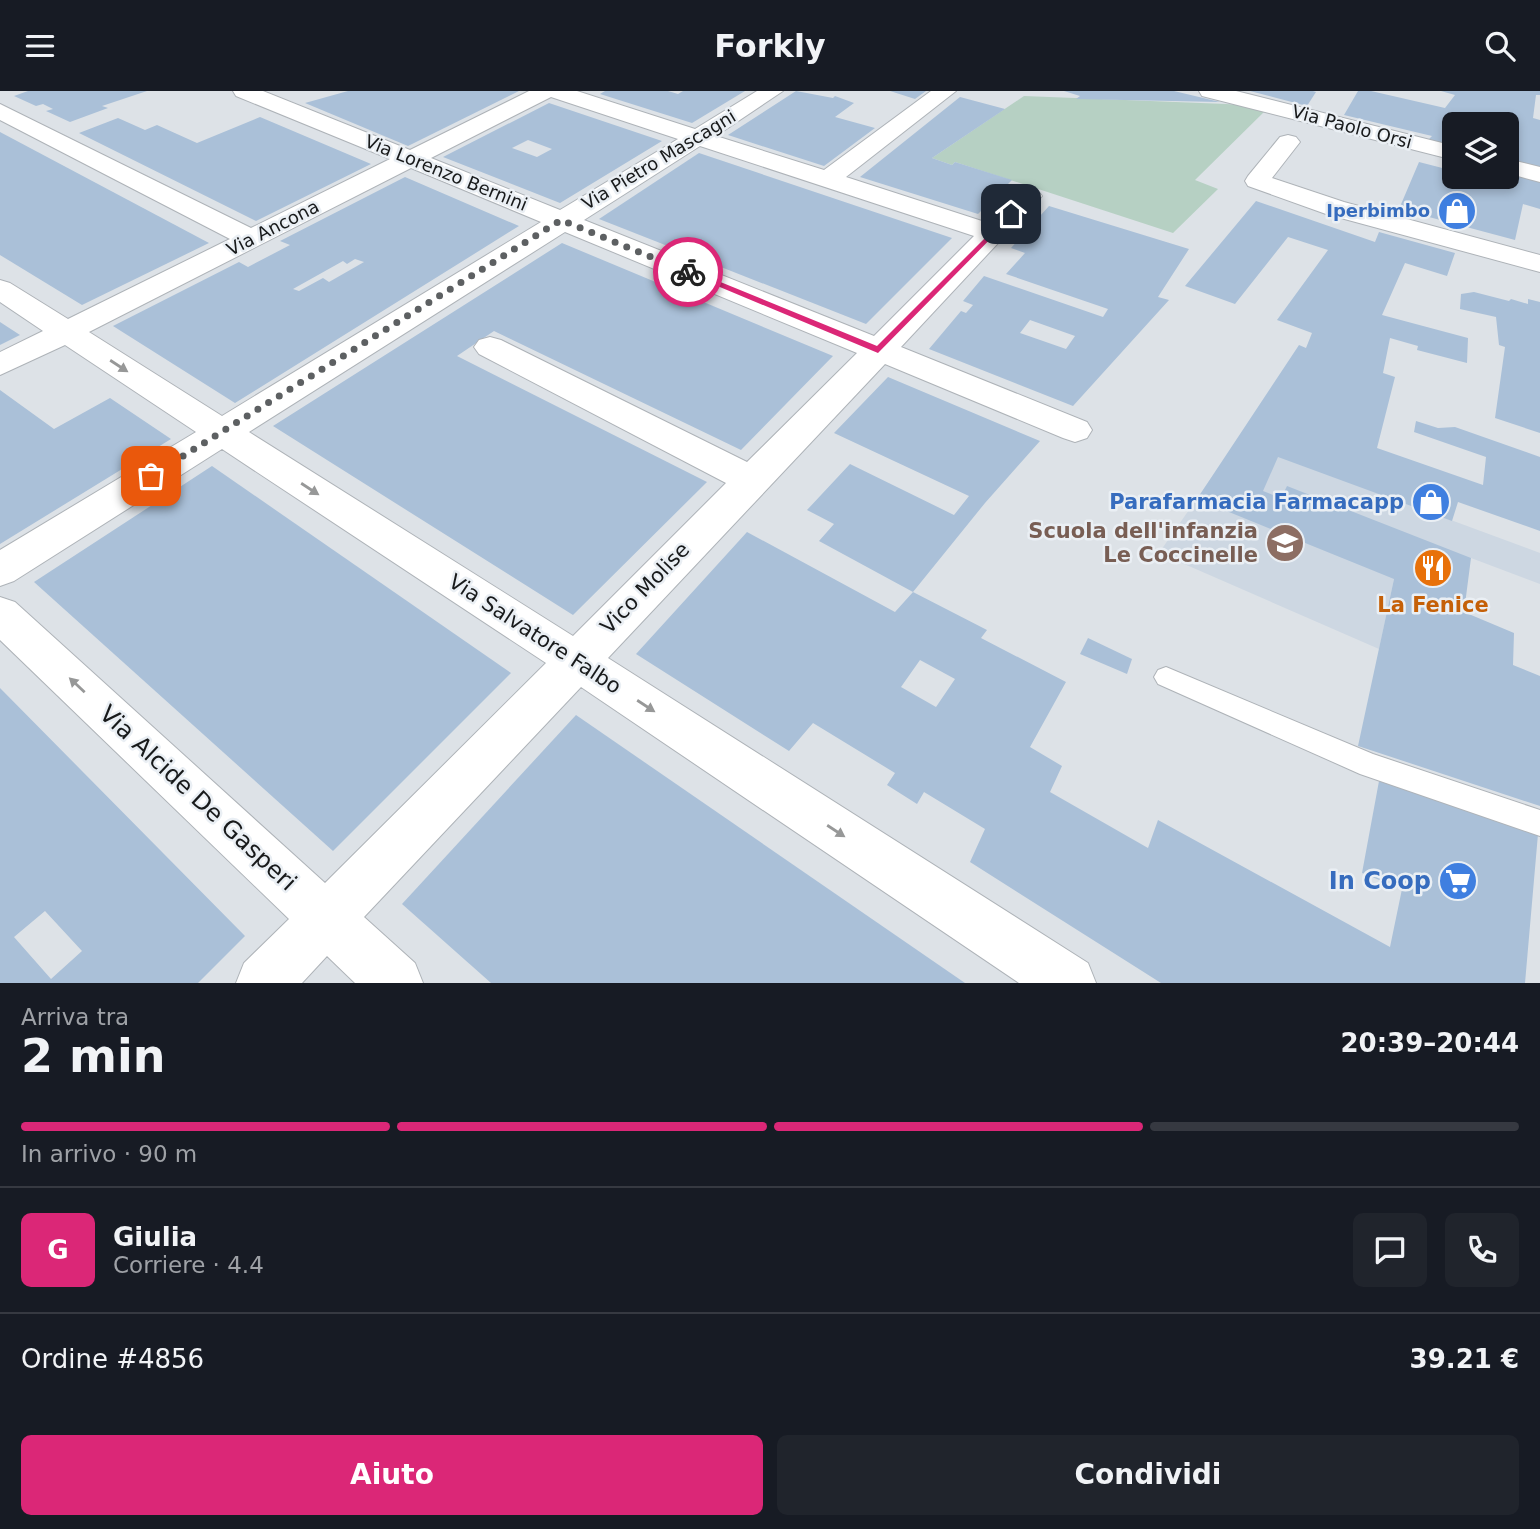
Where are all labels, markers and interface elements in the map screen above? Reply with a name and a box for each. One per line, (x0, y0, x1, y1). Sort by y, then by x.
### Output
icon: menu (21, 27, 59, 65)
text: Forkly (714, 27, 826, 65)
icon: search (1481, 27, 1519, 65)
street label: Via Paolo Orsi (1290, 100, 1414, 153)
street label: Via Pietro Mascagni (578, 105, 739, 214)
map controls (1442, 112, 1519, 189)
button: layers (1442, 112, 1519, 189)
street label: Via Lorenzo Bernini (362, 130, 531, 215)
pin (981, 184, 1041, 244)
shop icon: Iperbimbo (1436, 190, 1478, 232)
street label: Via Ancona (223, 195, 322, 260)
icon: home (992, 195, 1030, 233)
place label: Iperbimbo (1326, 200, 1430, 221)
courier (653, 237, 723, 307)
icon: bike (669, 253, 707, 291)
one-way arrow (109, 360, 129, 373)
pin (121, 446, 181, 506)
icon: bag (132, 457, 170, 495)
shop icon: Parafarmacia Farmacapp (1410, 481, 1452, 523)
one-way arrow (301, 483, 320, 496)
place label: Parafarmacia Farmacapp (1109, 490, 1404, 514)
place label: Scuola dell'infanzia Le Coccinelle (1028, 519, 1258, 567)
school or university icon: Scuola dell'infanzia Le Coccinelle (1264, 522, 1306, 564)
street label: Vico Molise (596, 537, 694, 639)
restaurant icon: La Fenice (1412, 547, 1454, 589)
street label: Via Salvatore Falbo (444, 569, 626, 699)
place label: La Fenice (1377, 593, 1489, 617)
one-way arrow (69, 678, 86, 694)
one-way arrow (636, 699, 655, 712)
street label: Via Alcide De Gasperi (94, 700, 302, 896)
one-way arrow (826, 824, 845, 837)
supermarket icon: In Coop (1437, 860, 1479, 902)
place label: In Coop (1329, 867, 1431, 895)
text: Arriva tra (21, 1004, 129, 1030)
text: 20:39–20:44 (1340, 1028, 1519, 1058)
text: 2 min (21, 1029, 165, 1083)
text: In arrivo · 90 m (21, 1141, 197, 1167)
button: chat (1353, 1213, 1427, 1287)
button: phone (1445, 1213, 1519, 1287)
text: Giulia (113, 1222, 197, 1252)
text: G (47, 1235, 69, 1265)
text: Corriere · 4.4 (113, 1252, 264, 1278)
text: Ordine #4856 (21, 1344, 204, 1374)
text: 39.21 € (1410, 1344, 1519, 1374)
button: Aiuto (21, 1435, 763, 1515)
button: Condividi (777, 1435, 1519, 1515)

